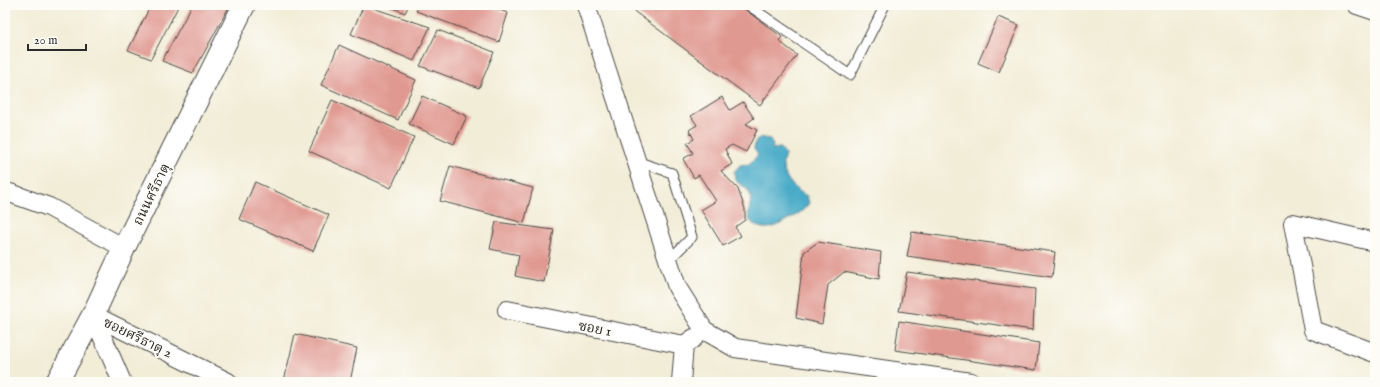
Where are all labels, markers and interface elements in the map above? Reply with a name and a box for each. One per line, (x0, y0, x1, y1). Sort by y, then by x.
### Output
scale bar (28, 26, 86, 52)
text: 20 m (34, 33, 57, 48)
street label: ถนนศรีธาตุ (129, 160, 175, 228)
street label: ซอยศรีธาตุ 2 (100, 313, 175, 363)
street label: ซอย 1 (577, 317, 613, 341)

